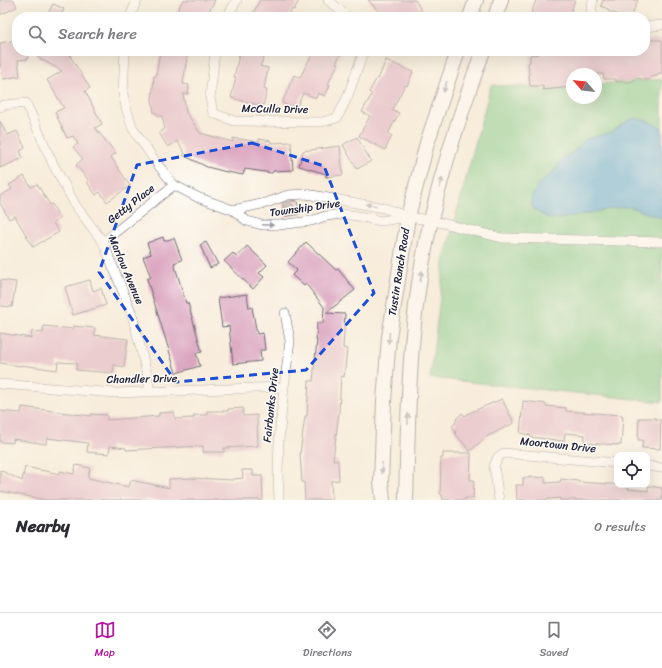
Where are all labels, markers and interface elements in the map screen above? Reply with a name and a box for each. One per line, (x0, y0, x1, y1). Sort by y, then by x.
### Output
search box (12, 12, 650, 56)
text: Search here (58, 21, 137, 47)
icon: search (26, 23, 48, 45)
north arrow (566, 68, 602, 104)
one-way arrow (442, 81, 448, 93)
street label: McCulla Drive (241, 99, 309, 119)
one-way arrow (438, 176, 444, 188)
street label: Getty Place (103, 179, 159, 229)
street label: Township Drive (268, 194, 342, 222)
one-way arrow (365, 202, 377, 208)
one-way arrow (262, 221, 274, 228)
street label: Tustin Ranch Road (383, 226, 415, 317)
street label: Marlow Avenue (103, 233, 149, 308)
one-way arrow (418, 270, 424, 282)
one-way arrow (386, 332, 392, 344)
street label: Fairbanks Drive (258, 366, 284, 443)
street label: Chandler Drive (106, 369, 178, 389)
one-way arrow (405, 412, 411, 425)
street label: Moortown Drive (519, 432, 597, 458)
map controls (614, 452, 650, 488)
button: locate (614, 452, 650, 488)
one-way arrow (379, 462, 385, 475)
text: Nearby (16, 511, 70, 541)
text: 0 results (594, 515, 646, 538)
tab: Map (94, 619, 116, 662)
tab: Directions (303, 619, 352, 662)
tab: Saved (539, 619, 568, 662)

